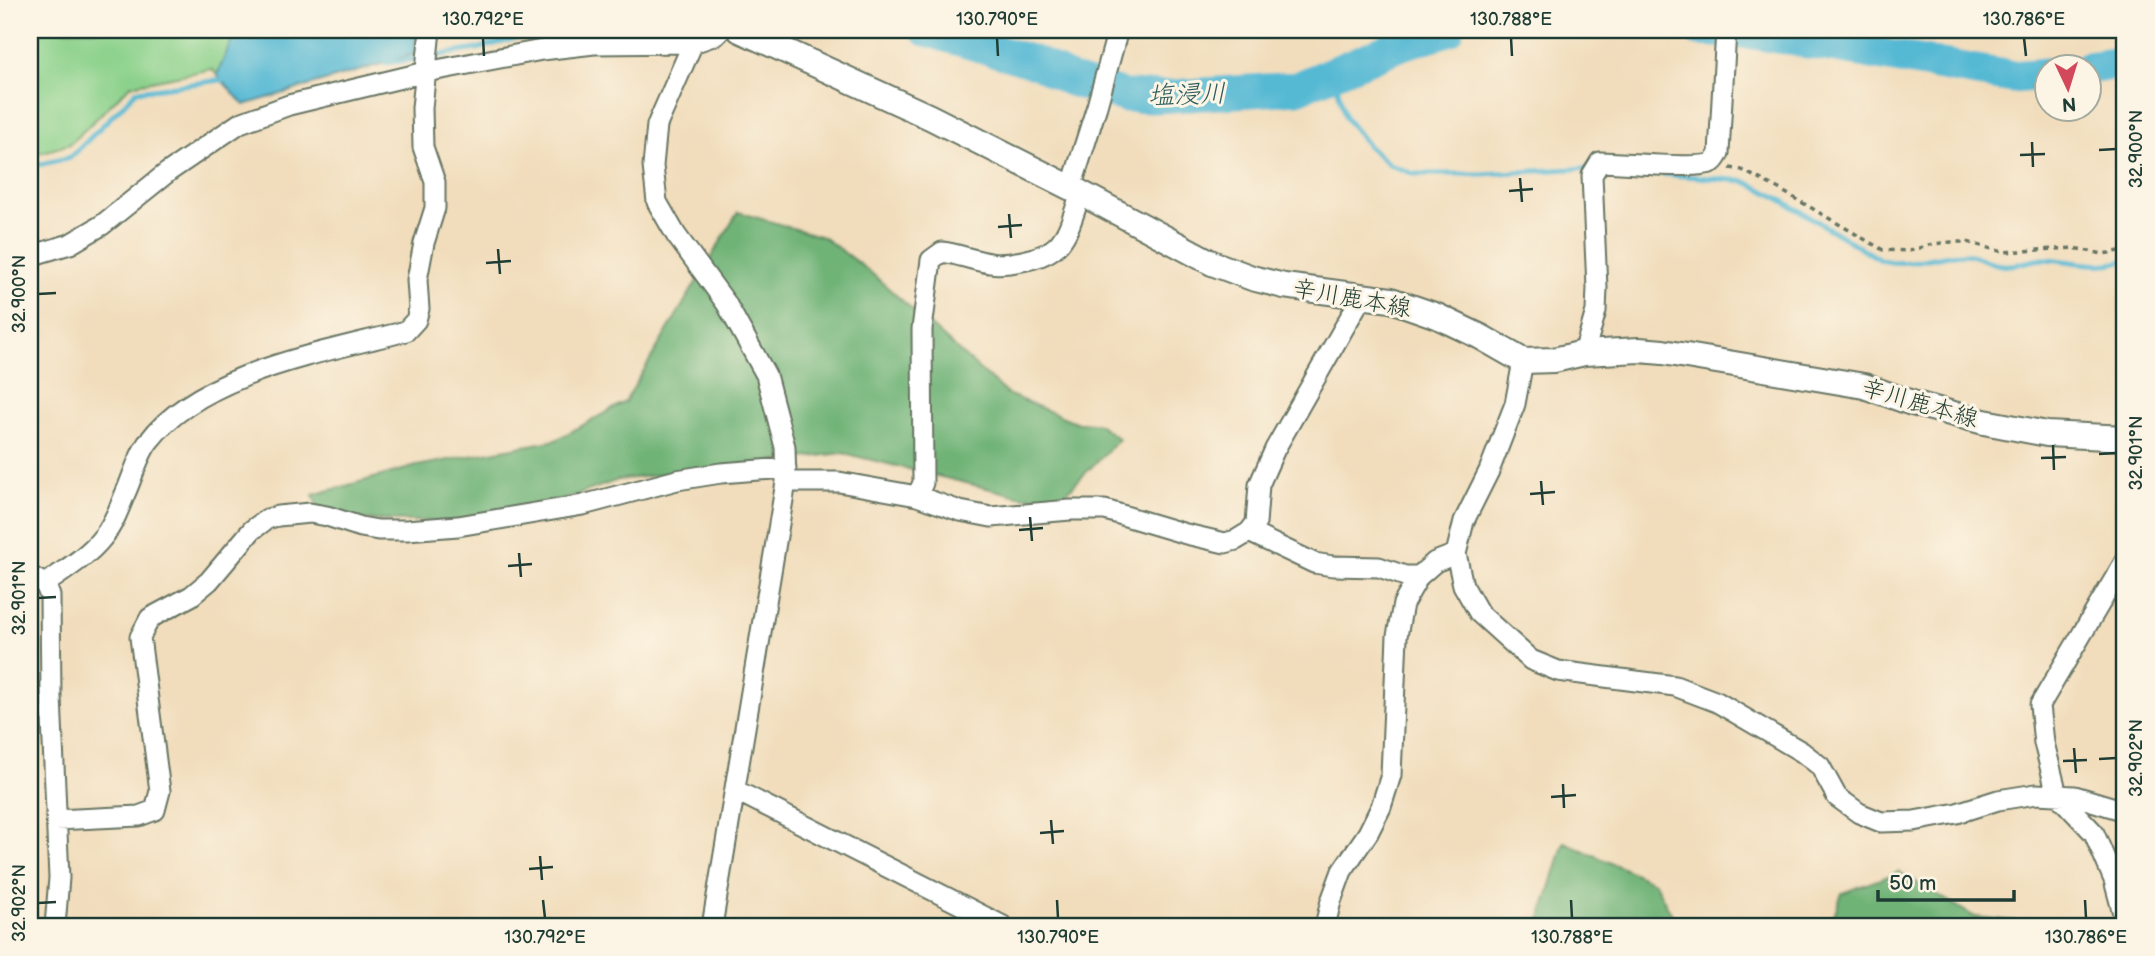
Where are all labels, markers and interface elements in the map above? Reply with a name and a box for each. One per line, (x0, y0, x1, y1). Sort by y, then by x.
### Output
text: 130.792°E (442, 9, 524, 30)
text: 130.790°E (956, 9, 1038, 30)
text: 130.788°E (1470, 9, 1552, 30)
text: 130.786°E (1983, 9, 2065, 30)
north arrow (2032, 52, 2102, 122)
water label: 塩浸川 (1148, 79, 1227, 112)
text: N (2061, 91, 2077, 115)
text: 32.900°N (2126, 110, 2147, 188)
text: 32.900°N (9, 255, 30, 333)
street label: 辛川鹿本線 (1290, 274, 1414, 323)
street label: 辛川鹿本線 (1858, 373, 1982, 434)
text: 32.901°N (2126, 416, 2147, 491)
text: 32.901°N (9, 561, 30, 636)
text: 32.902°N (2126, 719, 2147, 797)
scale bar (1878, 858, 2015, 902)
text: 32.902°N (9, 864, 30, 942)
text: 50 m (1889, 871, 1936, 896)
text: 130.792°E (504, 927, 586, 948)
text: 130.790°E (1017, 927, 1099, 948)
text: 130.788°E (1531, 927, 1613, 948)
text: 130.786°E (2045, 927, 2127, 948)

